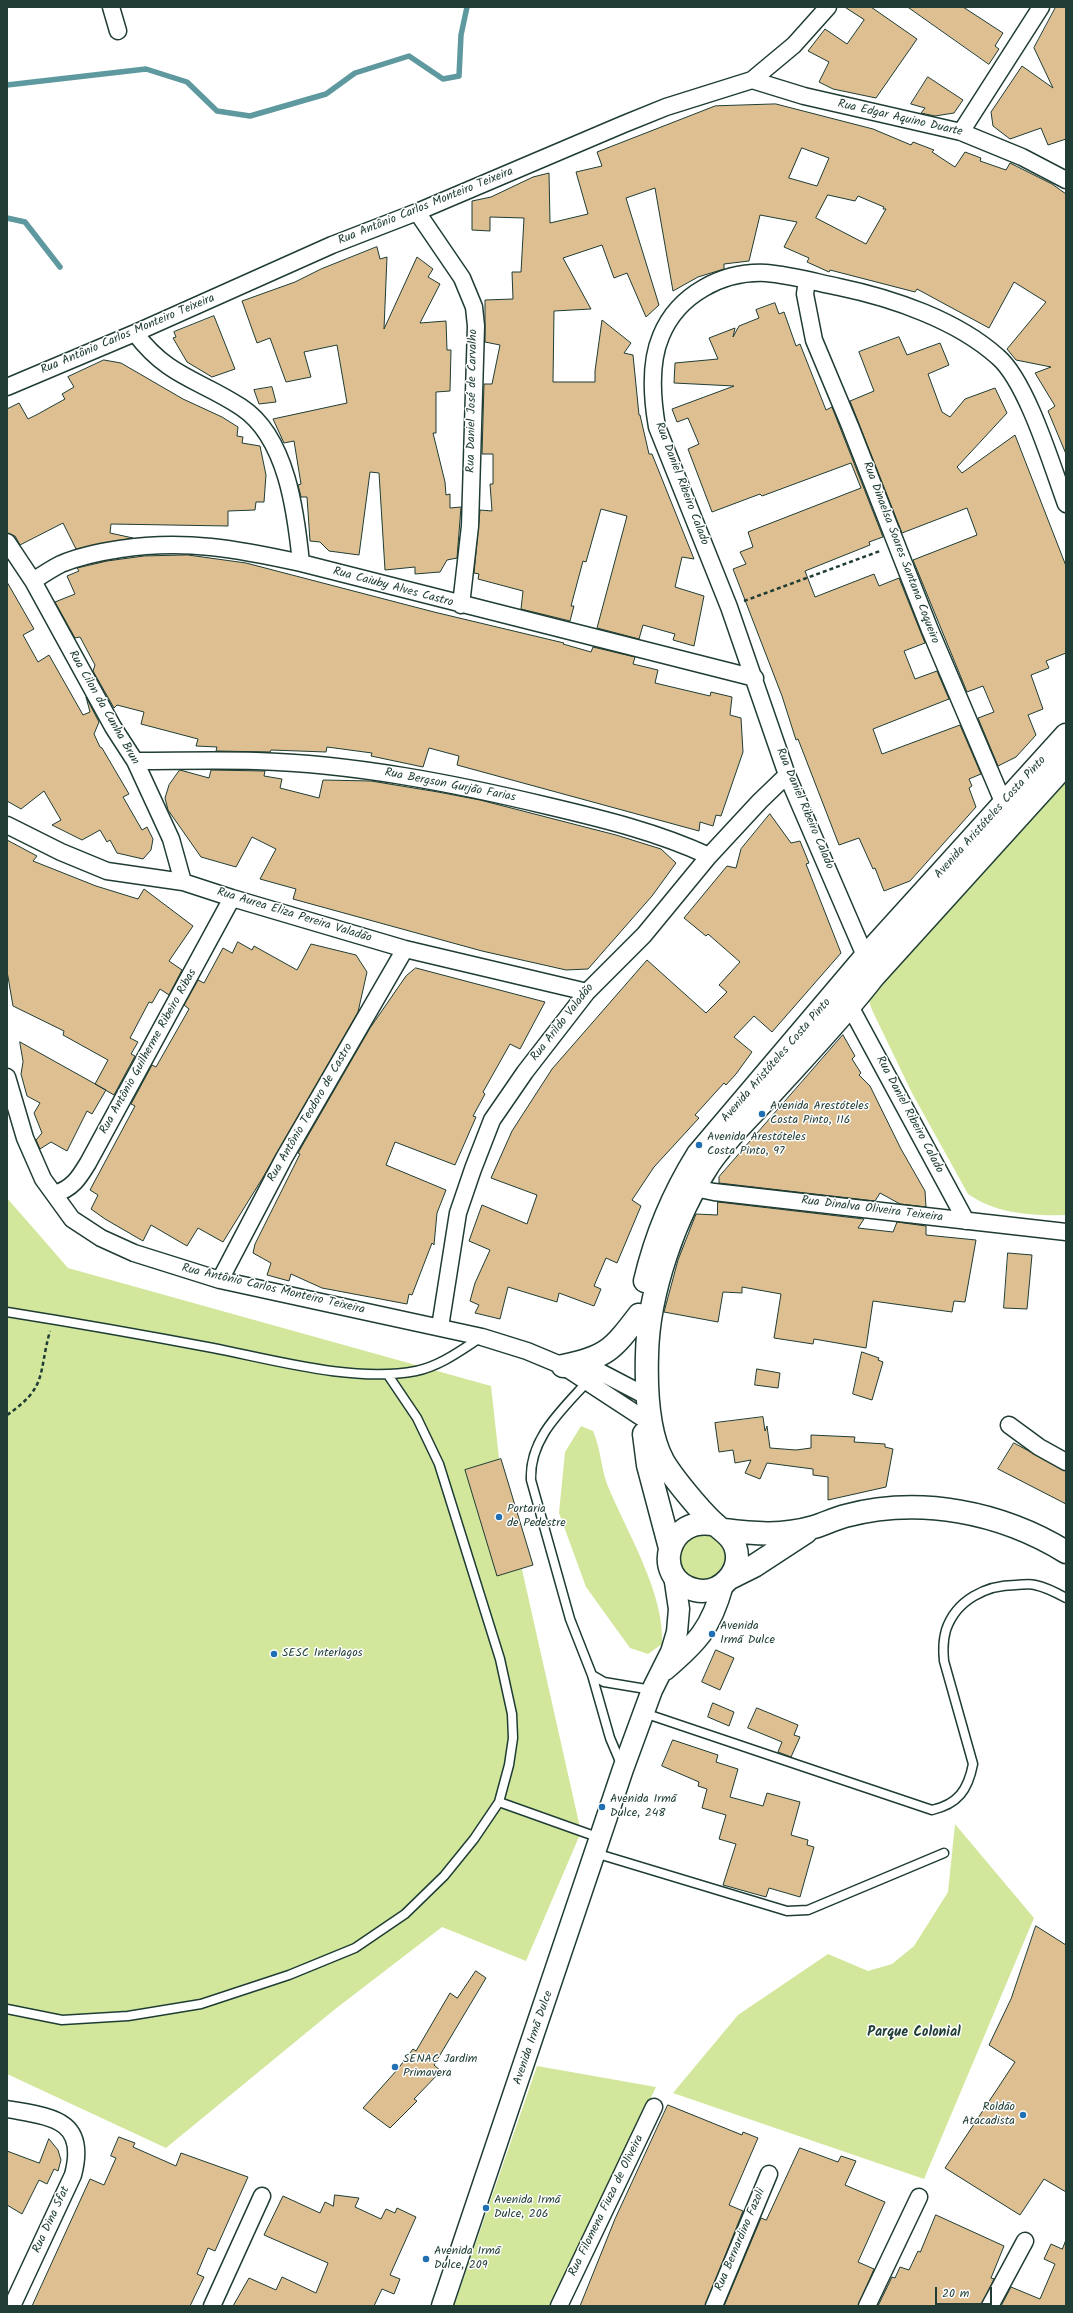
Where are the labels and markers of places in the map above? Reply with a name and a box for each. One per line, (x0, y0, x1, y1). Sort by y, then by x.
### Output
place label: Avenida Arestóteles Costa Pinto, 116 (770, 1100, 869, 1128)
marker: Avenida Arestóteles Costa Pinto, 116 (757, 1109, 767, 1119)
place label: Avenida Arestóteles Costa Pinto, 97 (707, 1131, 806, 1159)
marker: Avenida Arestóteles Costa Pinto, 97 (694, 1140, 704, 1150)
place label: Portaria de Pedestre (507, 1503, 566, 1531)
marker: Portaria de Pedestre (494, 1512, 504, 1522)
place label: Avenida Irmã Dulce (720, 1620, 775, 1648)
marker: Avenida Irmã Dulce (707, 1629, 717, 1639)
place label: SESC Interlagos (282, 1647, 363, 1661)
marker: SESC Interlagos (269, 1649, 279, 1659)
place label: Avenida Irmã Dulce, 248 (610, 1793, 676, 1821)
marker: Avenida Irmã Dulce, 248 (597, 1802, 607, 1812)
place label: SENAC Jardim Primavera (403, 2053, 477, 2081)
marker: SENAC Jardim Primavera (390, 2062, 400, 2072)
place label: Roldão Atacadista (962, 2101, 1015, 2129)
marker: Roldão Atacadista (1018, 2110, 1028, 2120)
place label: Avenida Irmã Dulce, 206 (494, 2194, 560, 2222)
marker: Avenida Irmã Dulce, 206 (481, 2203, 491, 2213)
place label: Avenida Irmã Dulce, 209 (434, 2245, 500, 2273)
marker: Avenida Irmã Dulce, 209 (421, 2254, 431, 2264)

